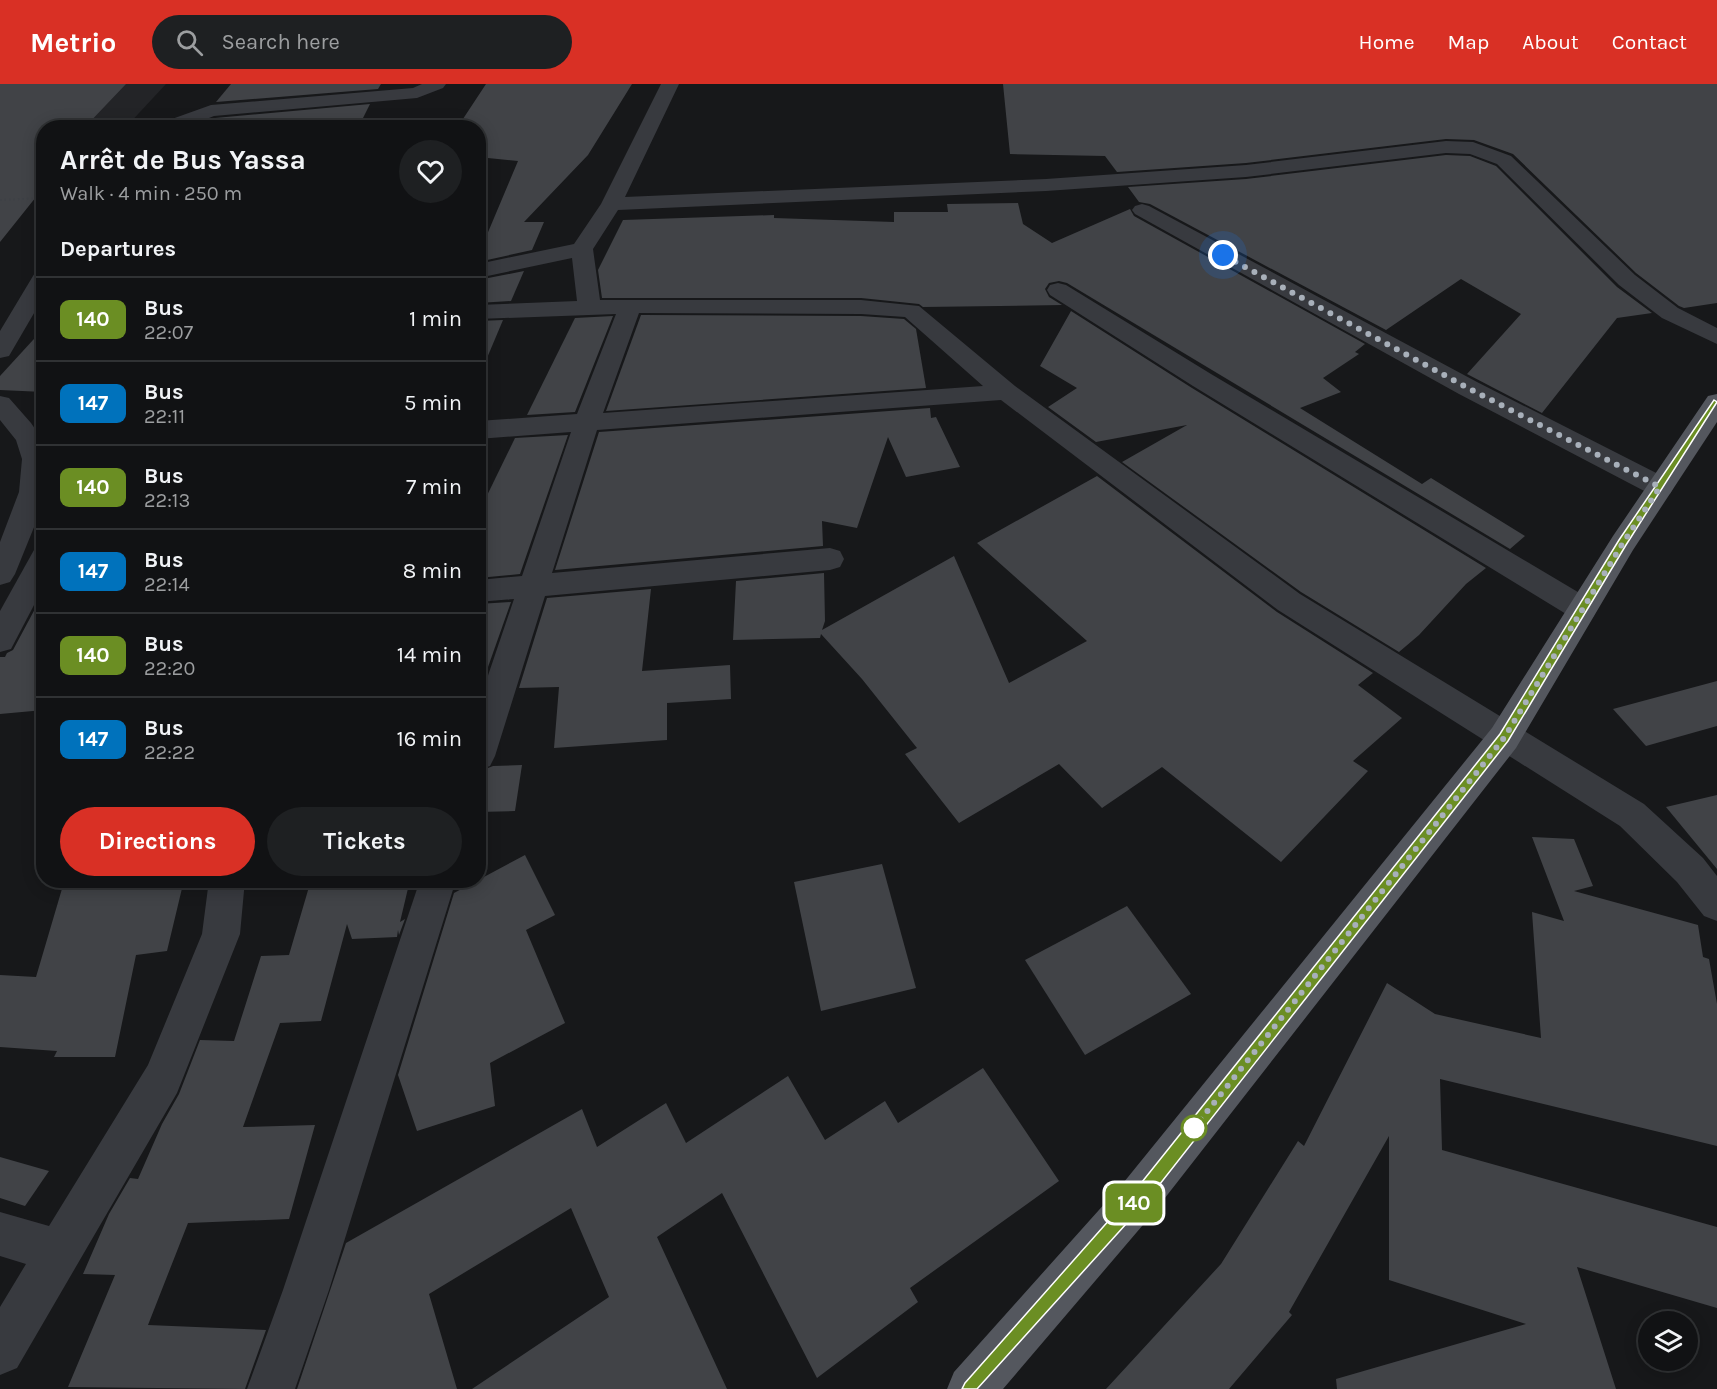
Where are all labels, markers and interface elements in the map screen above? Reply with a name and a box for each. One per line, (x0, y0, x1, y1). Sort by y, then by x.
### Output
search box (152, 15, 572, 69)
text: Metrio (30, 26, 116, 59)
icon: search (173, 26, 206, 59)
text: Search here (221, 29, 340, 55)
text: Home (1359, 30, 1415, 54)
text: Map (1448, 30, 1489, 54)
text: About (1522, 30, 1579, 54)
text: Contact (1612, 30, 1687, 54)
button: heart (399, 140, 462, 203)
text: Arrêt de Bus Yassa (60, 143, 306, 176)
text: Walk · 4 min · 250 m (60, 182, 242, 205)
text: Departures (60, 236, 176, 262)
your location (1208, 240, 1238, 270)
text: Bus (144, 295, 184, 321)
text: 1 min (409, 306, 462, 332)
text: 140 (76, 307, 110, 331)
text: 22:07 (144, 321, 193, 344)
text: Bus (144, 379, 184, 405)
text: 5 min (404, 390, 462, 416)
text: 147 (78, 391, 108, 415)
text: 22:11 (144, 405, 185, 428)
text: Bus (144, 463, 184, 489)
text: 7 min (406, 474, 462, 500)
text: 140 (76, 475, 110, 499)
text: 22:13 (144, 489, 190, 512)
text: Bus (144, 547, 184, 573)
text: 8 min (403, 558, 462, 584)
text: 147 (78, 559, 108, 583)
text: 22:14 (144, 573, 190, 596)
text: Bus (144, 631, 184, 657)
text: 14 min (397, 642, 462, 668)
text: 140 (76, 643, 110, 667)
text: 22:20 (144, 657, 195, 680)
text: Bus (144, 715, 184, 741)
text: 16 min (396, 726, 462, 752)
text: 147 (78, 727, 108, 751)
text: 22:22 (144, 741, 195, 764)
button: Directions (60, 807, 255, 876)
button: Tickets (267, 807, 462, 876)
unlabelled marker (1181, 1115, 1207, 1141)
line badge: 140 (1100, 1184, 1168, 1222)
text: 140 (1117, 1191, 1151, 1215)
map controls (1638, 1311, 1698, 1371)
button: layers (1638, 1311, 1698, 1371)

